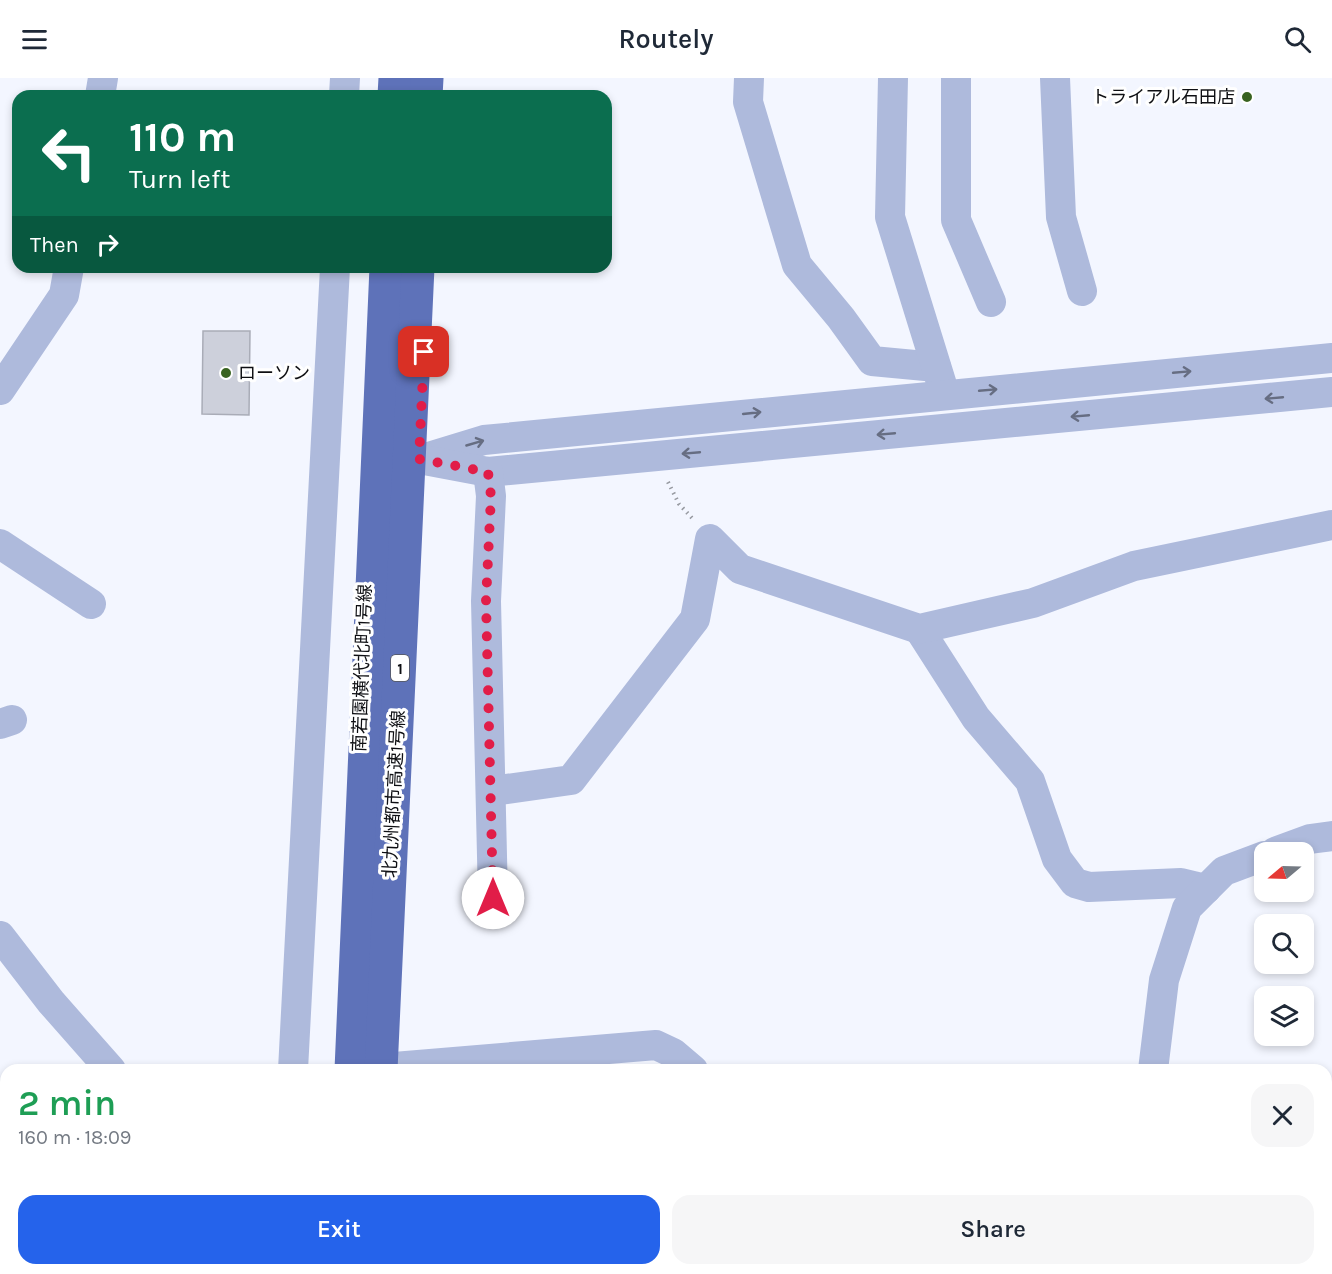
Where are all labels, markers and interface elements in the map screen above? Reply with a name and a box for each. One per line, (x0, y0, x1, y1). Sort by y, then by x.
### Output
icon: menu (18, 23, 51, 56)
text: Routely (618, 23, 714, 55)
icon: search (1281, 23, 1314, 56)
place label: トライアル石田店 (1091, 86, 1235, 108)
marker: トライアル石田店 (1240, 90, 1254, 104)
text: 110 m (129, 112, 236, 162)
icon: left (30, 114, 108, 192)
text: Turn left (129, 163, 230, 195)
icon: right (91, 228, 124, 261)
text: Then (30, 232, 79, 258)
pin (398, 326, 449, 377)
icon: arrive (407, 335, 440, 368)
place label: ローソン (238, 362, 310, 384)
marker: ローソン (219, 366, 233, 380)
one-way arrow (1172, 366, 1192, 377)
one-way arrow (978, 384, 997, 395)
one-way arrow (1264, 393, 1284, 404)
one-way arrow (742, 407, 762, 418)
one-way arrow (1070, 411, 1090, 422)
one-way arrow (876, 429, 896, 440)
one-way arrow (465, 437, 484, 448)
one-way arrow (682, 448, 702, 459)
street label: 南若園横代北町1号線 (348, 584, 376, 752)
road number: 1 (391, 655, 409, 681)
street label: 北九州都市高速1号線 (379, 710, 409, 878)
north arrow (1254, 842, 1314, 902)
map controls (1254, 842, 1314, 1046)
position arrow (461, 866, 525, 930)
button: search (1254, 914, 1314, 974)
button: layers (1254, 986, 1314, 1046)
text: 2 min (18, 1082, 116, 1124)
button: close (1251, 1084, 1314, 1147)
text: 160 m · 18:09 (18, 1126, 131, 1149)
button: Exit (18, 1195, 660, 1264)
button: Share (672, 1195, 1314, 1264)

